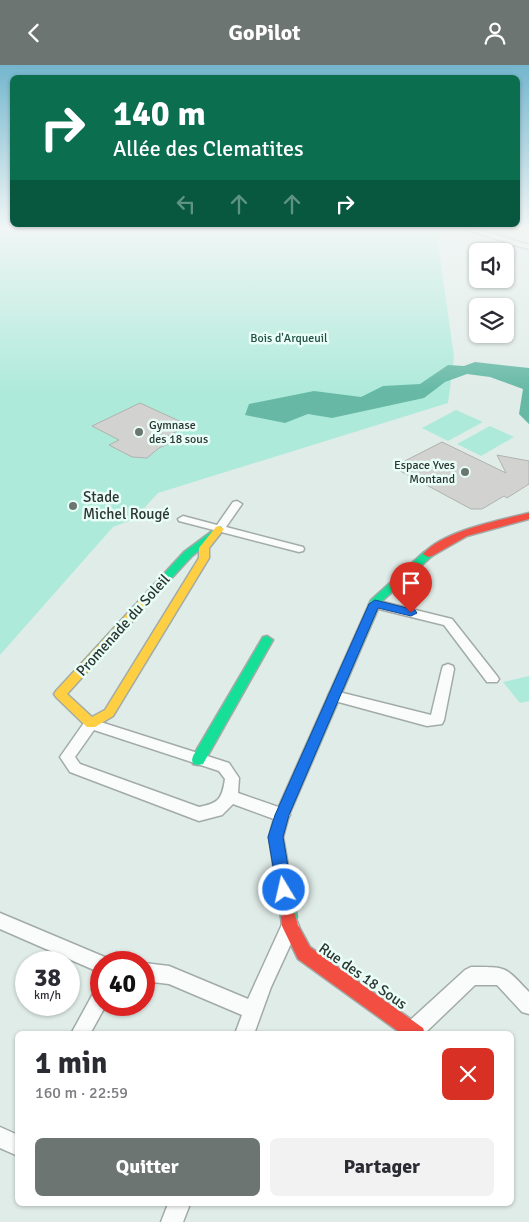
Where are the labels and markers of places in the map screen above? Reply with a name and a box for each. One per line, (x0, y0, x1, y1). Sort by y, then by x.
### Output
place label: Gymnase des 18 sous (149, 418, 208, 447)
marker: Gymnase des 18 sous (133, 426, 145, 438)
place label: Espace Yves Montand (394, 458, 455, 487)
marker: Espace Yves Montand (459, 466, 471, 478)
place label: Stade Michel Rougé (83, 488, 170, 523)
marker: Stade Michel Rougé (67, 500, 79, 512)
pin (390, 562, 432, 613)

